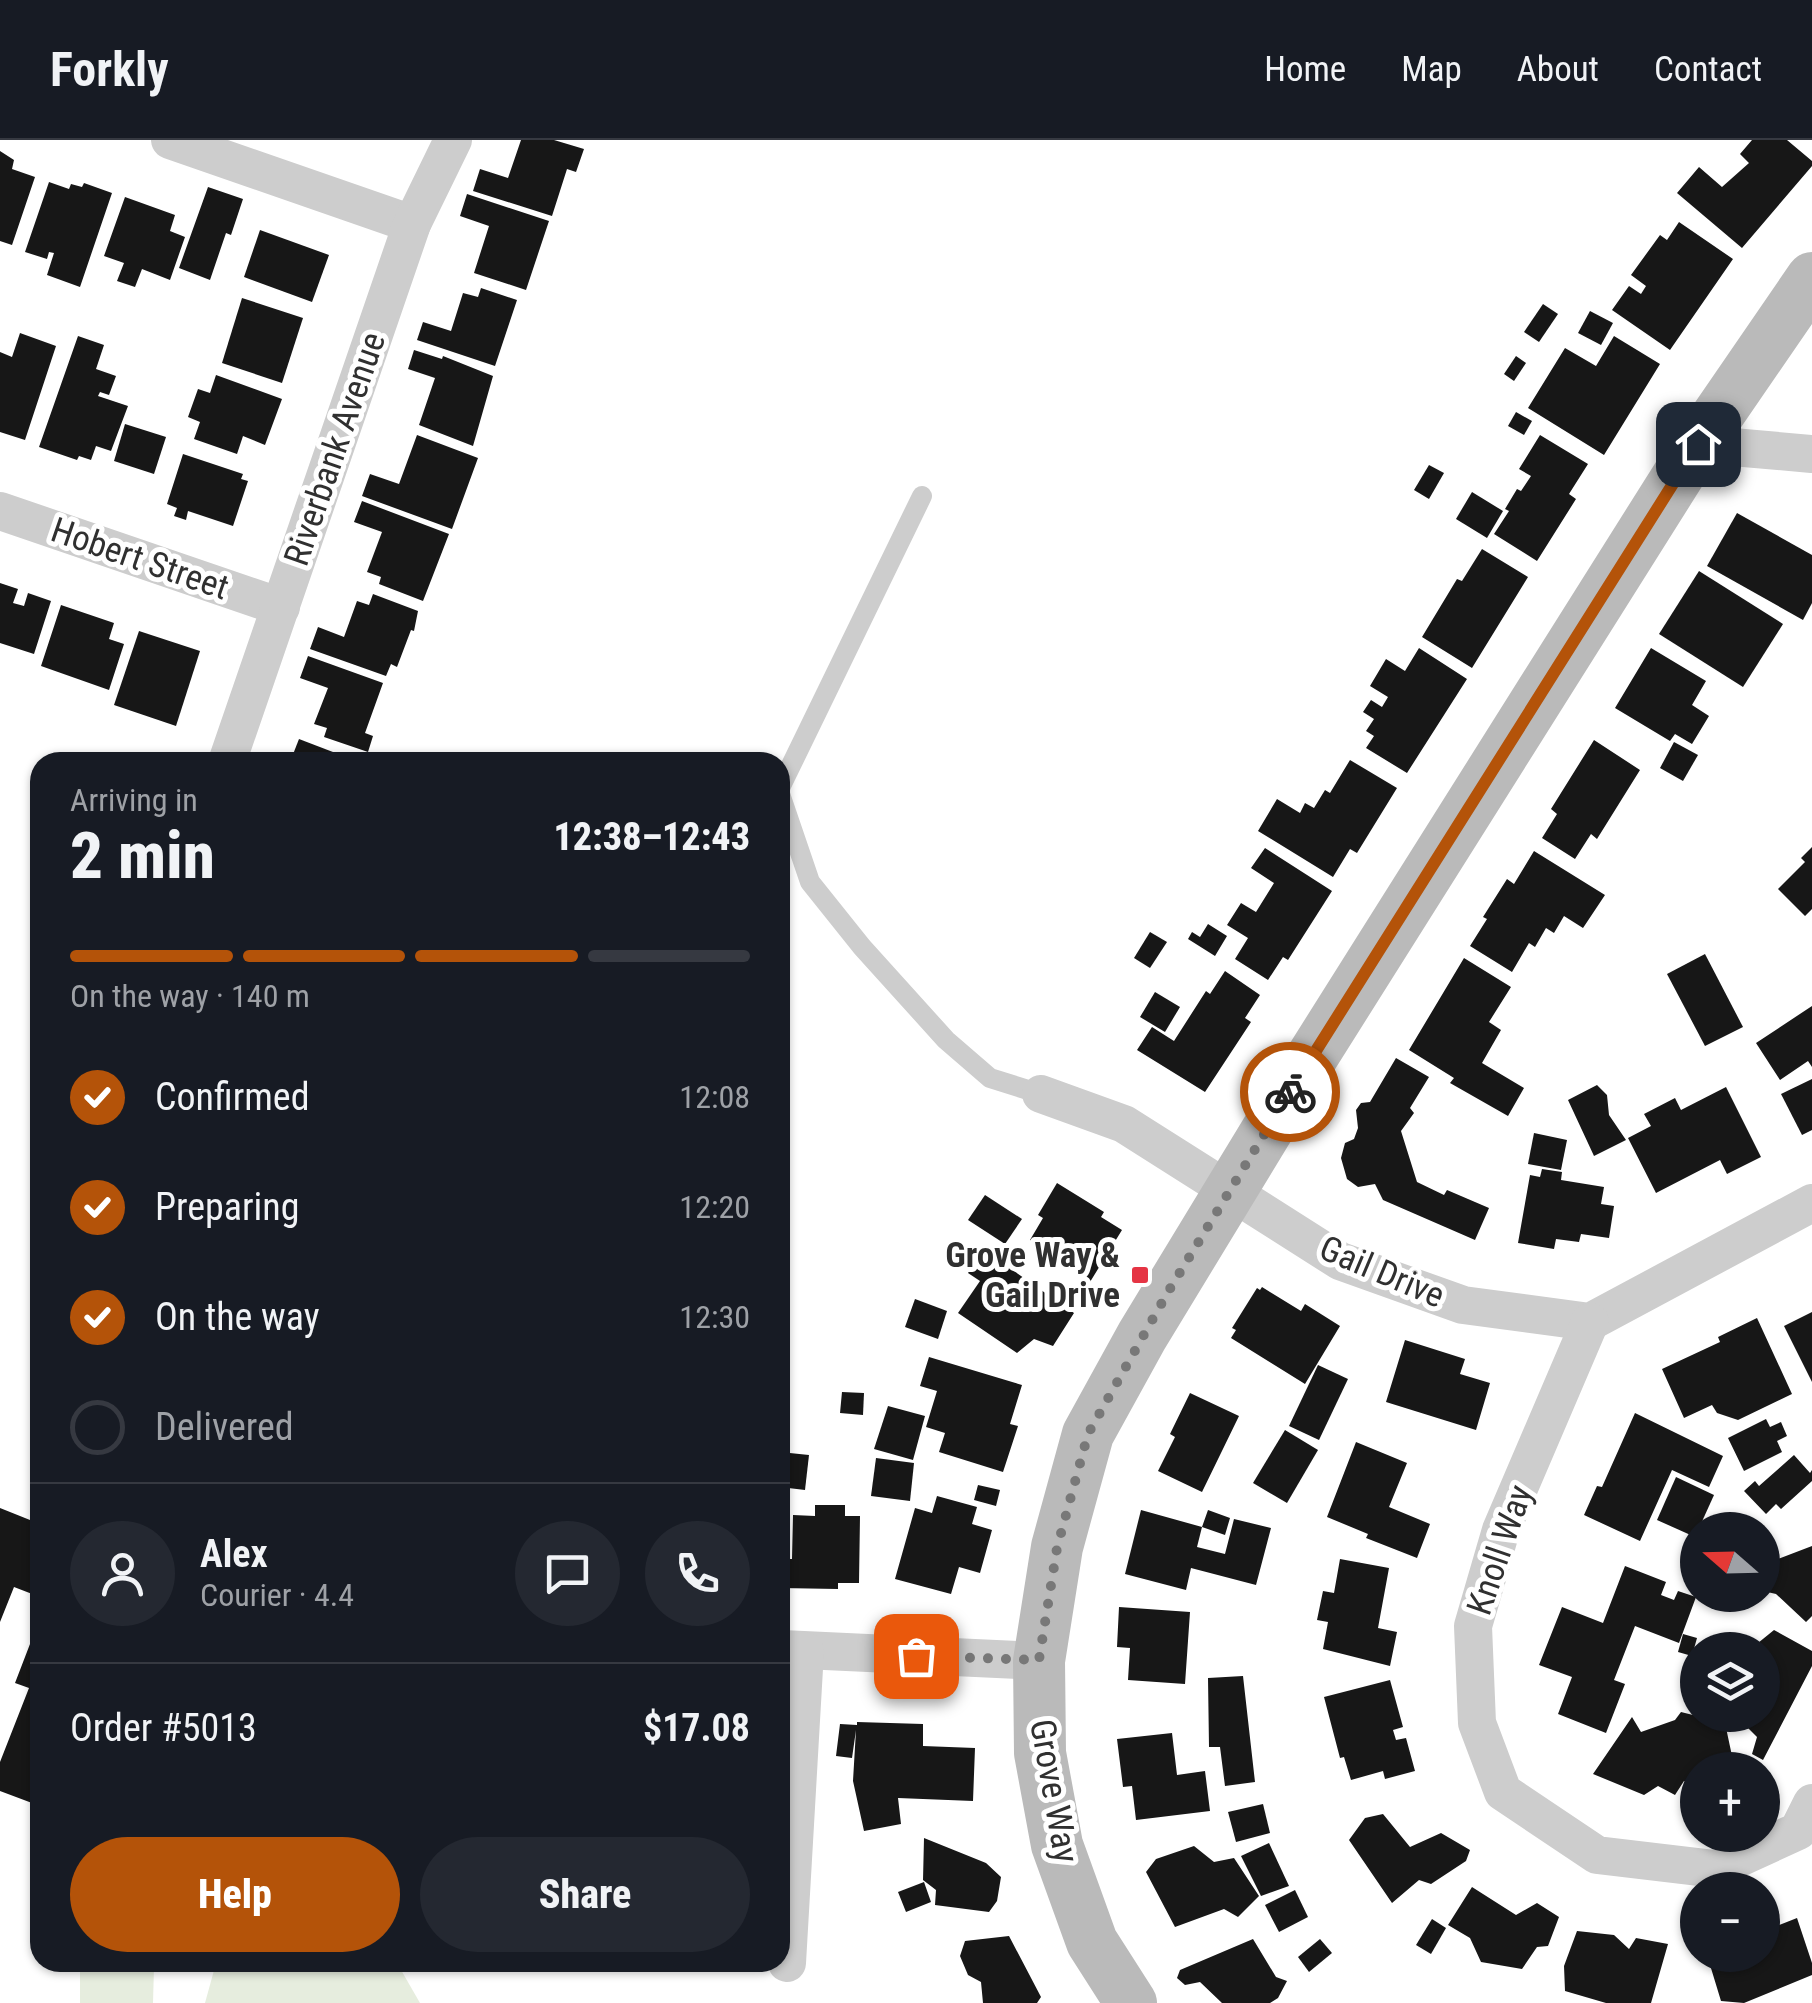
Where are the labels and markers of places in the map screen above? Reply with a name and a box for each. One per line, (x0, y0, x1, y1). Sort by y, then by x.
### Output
pin (1656, 402, 1741, 487)
place label: Grove Way & Gail Drive (945, 1235, 1120, 1316)
marker: Grove Way & Gail Drive (1129, 1264, 1151, 1286)
pin (874, 1614, 959, 1699)

